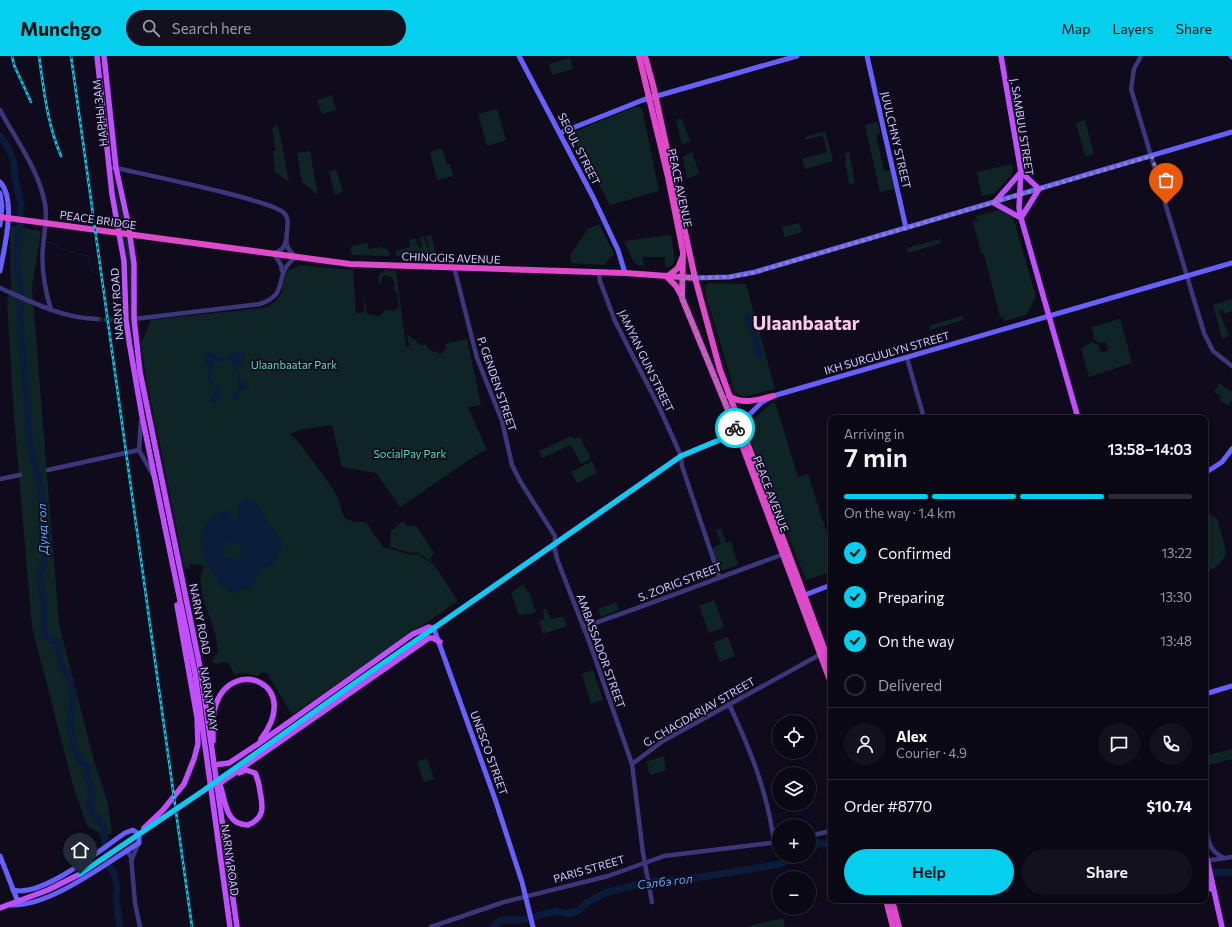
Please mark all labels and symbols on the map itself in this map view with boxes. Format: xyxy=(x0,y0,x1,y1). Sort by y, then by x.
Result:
street label: J. SAMBUU STREET xyxy=(1007,77,1037,177)
street label: НАРНЫ ЗАМ xyxy=(90,79,109,147)
street label: JUULCHNY STREET xyxy=(878,90,914,190)
street label: SEOUL STREET xyxy=(556,111,603,187)
street label: PEACE AVENUE xyxy=(666,147,695,229)
pin xyxy=(1149,163,1183,204)
street label: PEACE BRIDGE xyxy=(59,208,137,231)
street label: CHINGGIS AVENUE xyxy=(402,249,501,266)
street label: NARNY ROAD xyxy=(107,267,126,341)
street label: JAMYAN GUN STREET xyxy=(615,307,677,415)
district label: Ulaanbaatar xyxy=(752,311,860,334)
street label: IKH SURGUULYN STREET xyxy=(823,328,951,377)
street label: P. GENDEN STREET xyxy=(475,335,520,433)
park label: Ulaanbaatar Park xyxy=(251,358,337,371)
courier xyxy=(715,408,755,448)
park label: SocialPay Park xyxy=(373,447,447,460)
street label: PEACE AVENUE xyxy=(751,454,792,534)
water label: Дунд гол xyxy=(34,503,50,556)
street label: S. ZORIG STREET xyxy=(636,560,724,604)
street label: NARNY ROAD xyxy=(187,582,214,656)
street label: AMBASSADOR STREET xyxy=(575,592,628,710)
street label: NARNY WAY xyxy=(198,666,221,732)
street label: G. CHAGDARJAV STREET xyxy=(640,674,758,750)
street label: UNESCO STREET xyxy=(468,709,511,797)
street label: NARNY ROAD xyxy=(219,823,242,897)
pin xyxy=(63,833,97,874)
street label: PARIS STREET xyxy=(552,852,626,885)
water label: Сэлбэ гол xyxy=(636,871,694,891)

